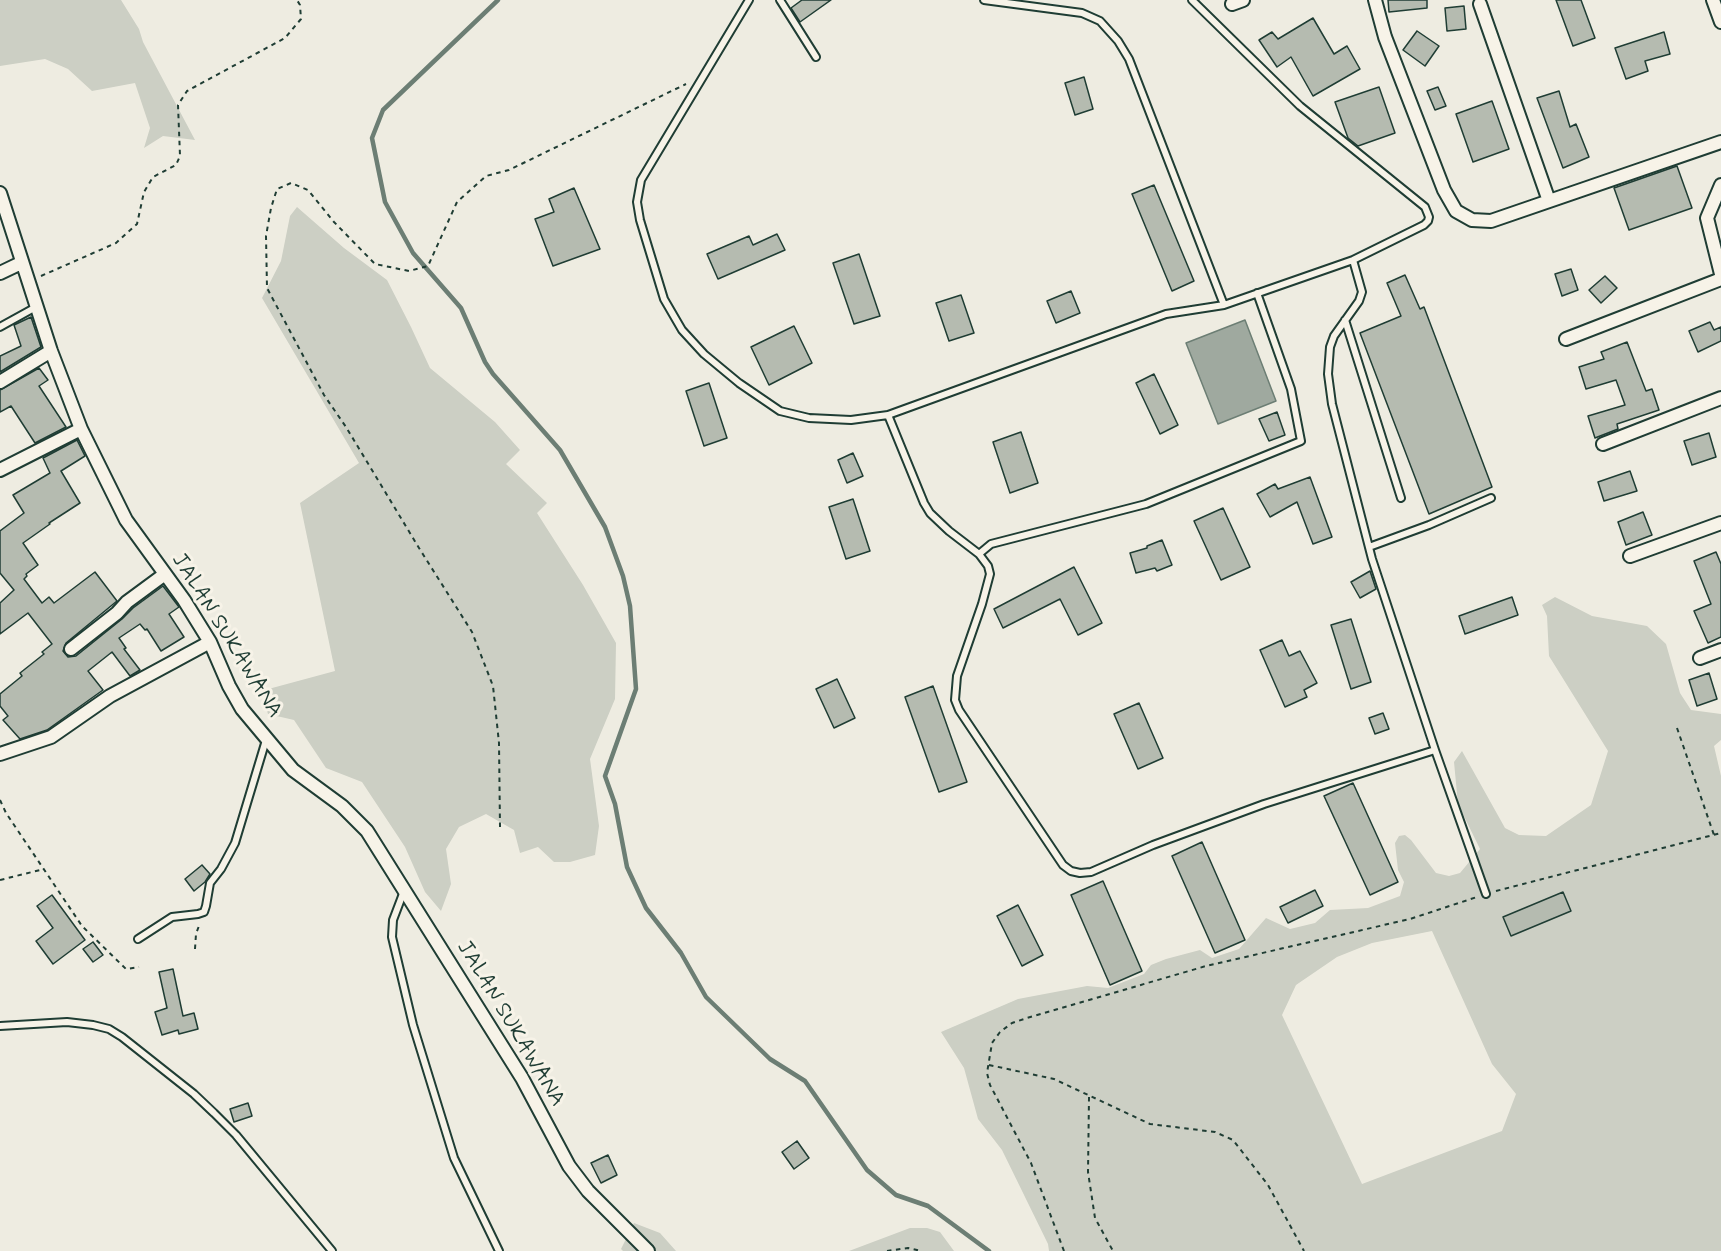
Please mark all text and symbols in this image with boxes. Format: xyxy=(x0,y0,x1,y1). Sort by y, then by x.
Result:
street label: JALAN SUKAWANA xyxy=(165,549,287,723)
street label: JALAN SUKAWANA xyxy=(450,936,570,1112)

